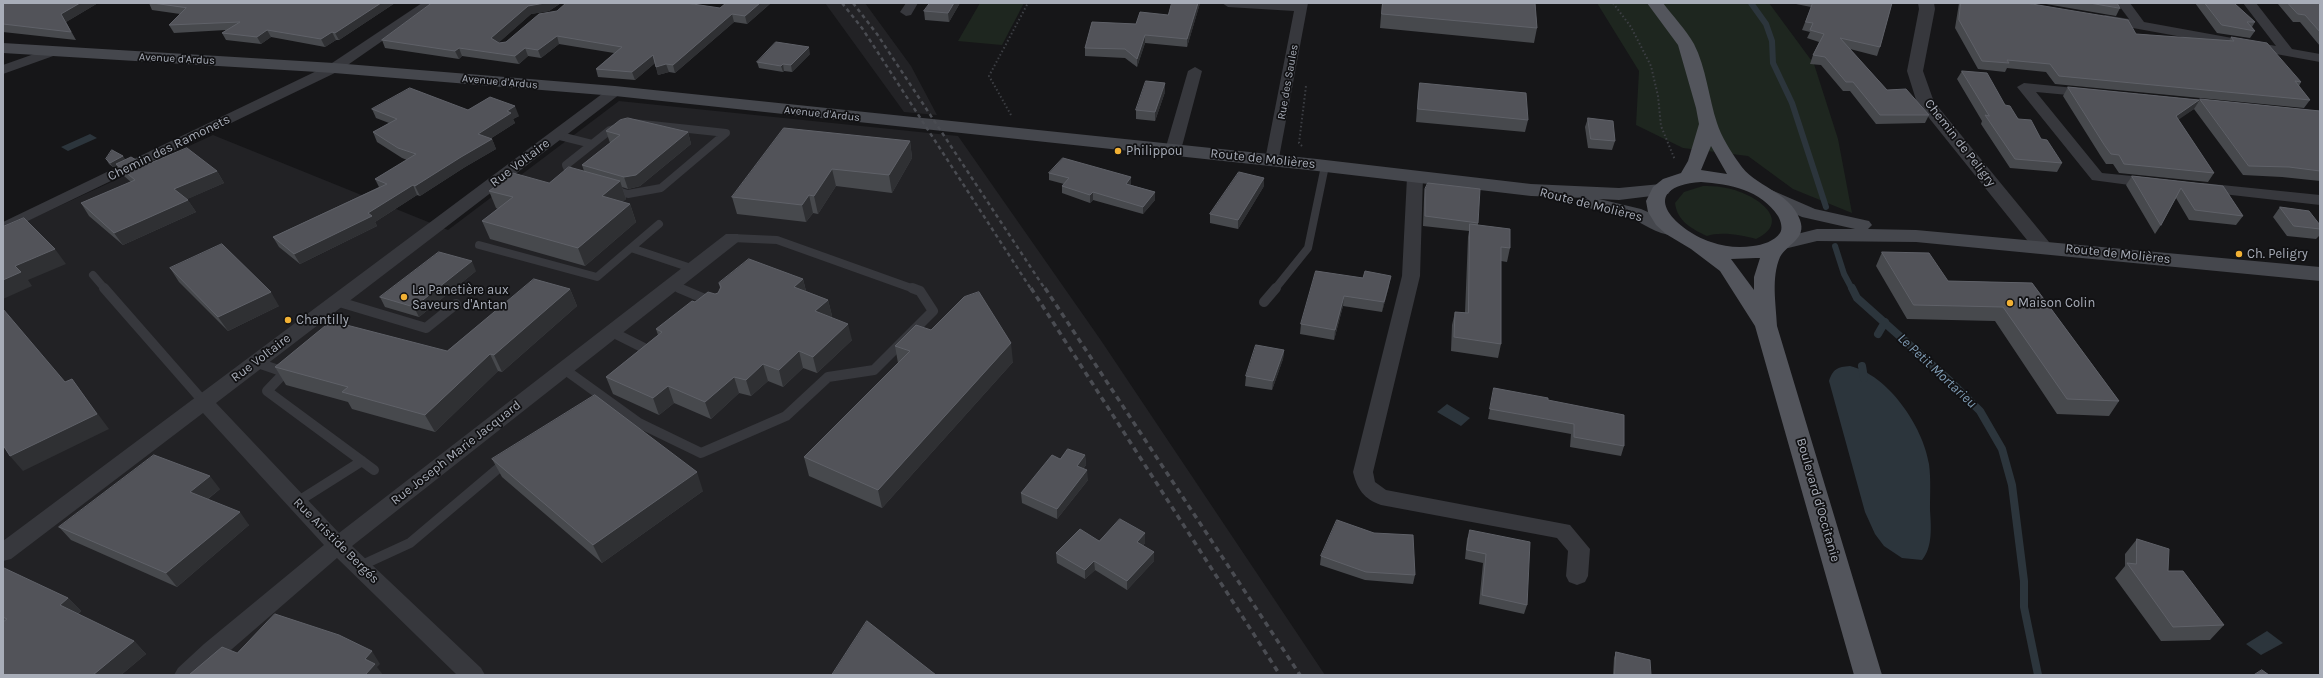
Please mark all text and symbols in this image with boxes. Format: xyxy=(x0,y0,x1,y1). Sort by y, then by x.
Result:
street label: Rue des Saules xyxy=(1275,43,1301,121)
street label: Avenue d'Ardus xyxy=(139,50,215,68)
street label: Avenue d'Ardus xyxy=(462,72,538,92)
street label: Chemin de Peligry xyxy=(1921,96,1999,190)
street label: Avenue d'Ardus xyxy=(783,103,861,125)
street label: Chemin des Ramonets xyxy=(105,112,233,184)
street label: Rue Voltaire xyxy=(487,136,553,190)
place label: Philippou xyxy=(1126,143,1183,159)
marker: Philippou xyxy=(1113,146,1123,156)
street label: Route de Molières xyxy=(1210,146,1316,172)
street label: Route de Molières xyxy=(1538,185,1644,225)
street label: Route de Molières xyxy=(2065,241,2171,267)
place label: Ch. Peligry xyxy=(2247,246,2308,262)
marker: Ch. Peligry xyxy=(2234,249,2244,259)
place label: La Panetière aux Saveurs d'Antan xyxy=(412,282,509,313)
marker: La Panetière aux Saveurs d'Antan xyxy=(399,292,409,302)
place label: Maison Colin xyxy=(2018,295,2095,311)
marker: Maison Colin xyxy=(2005,298,2015,308)
place label: Chantilly xyxy=(296,312,349,328)
marker: Chantilly xyxy=(283,315,293,325)
water label: Le Petit Mortarieu xyxy=(1894,330,1980,412)
street label: Rue Voltaire xyxy=(228,331,294,385)
street label: Rue Joseph Marie Jacquard xyxy=(388,397,524,509)
street label: Boulevard d'Occitanie xyxy=(1793,436,1843,564)
street label: Rue Aristide Bergés xyxy=(290,495,382,587)

